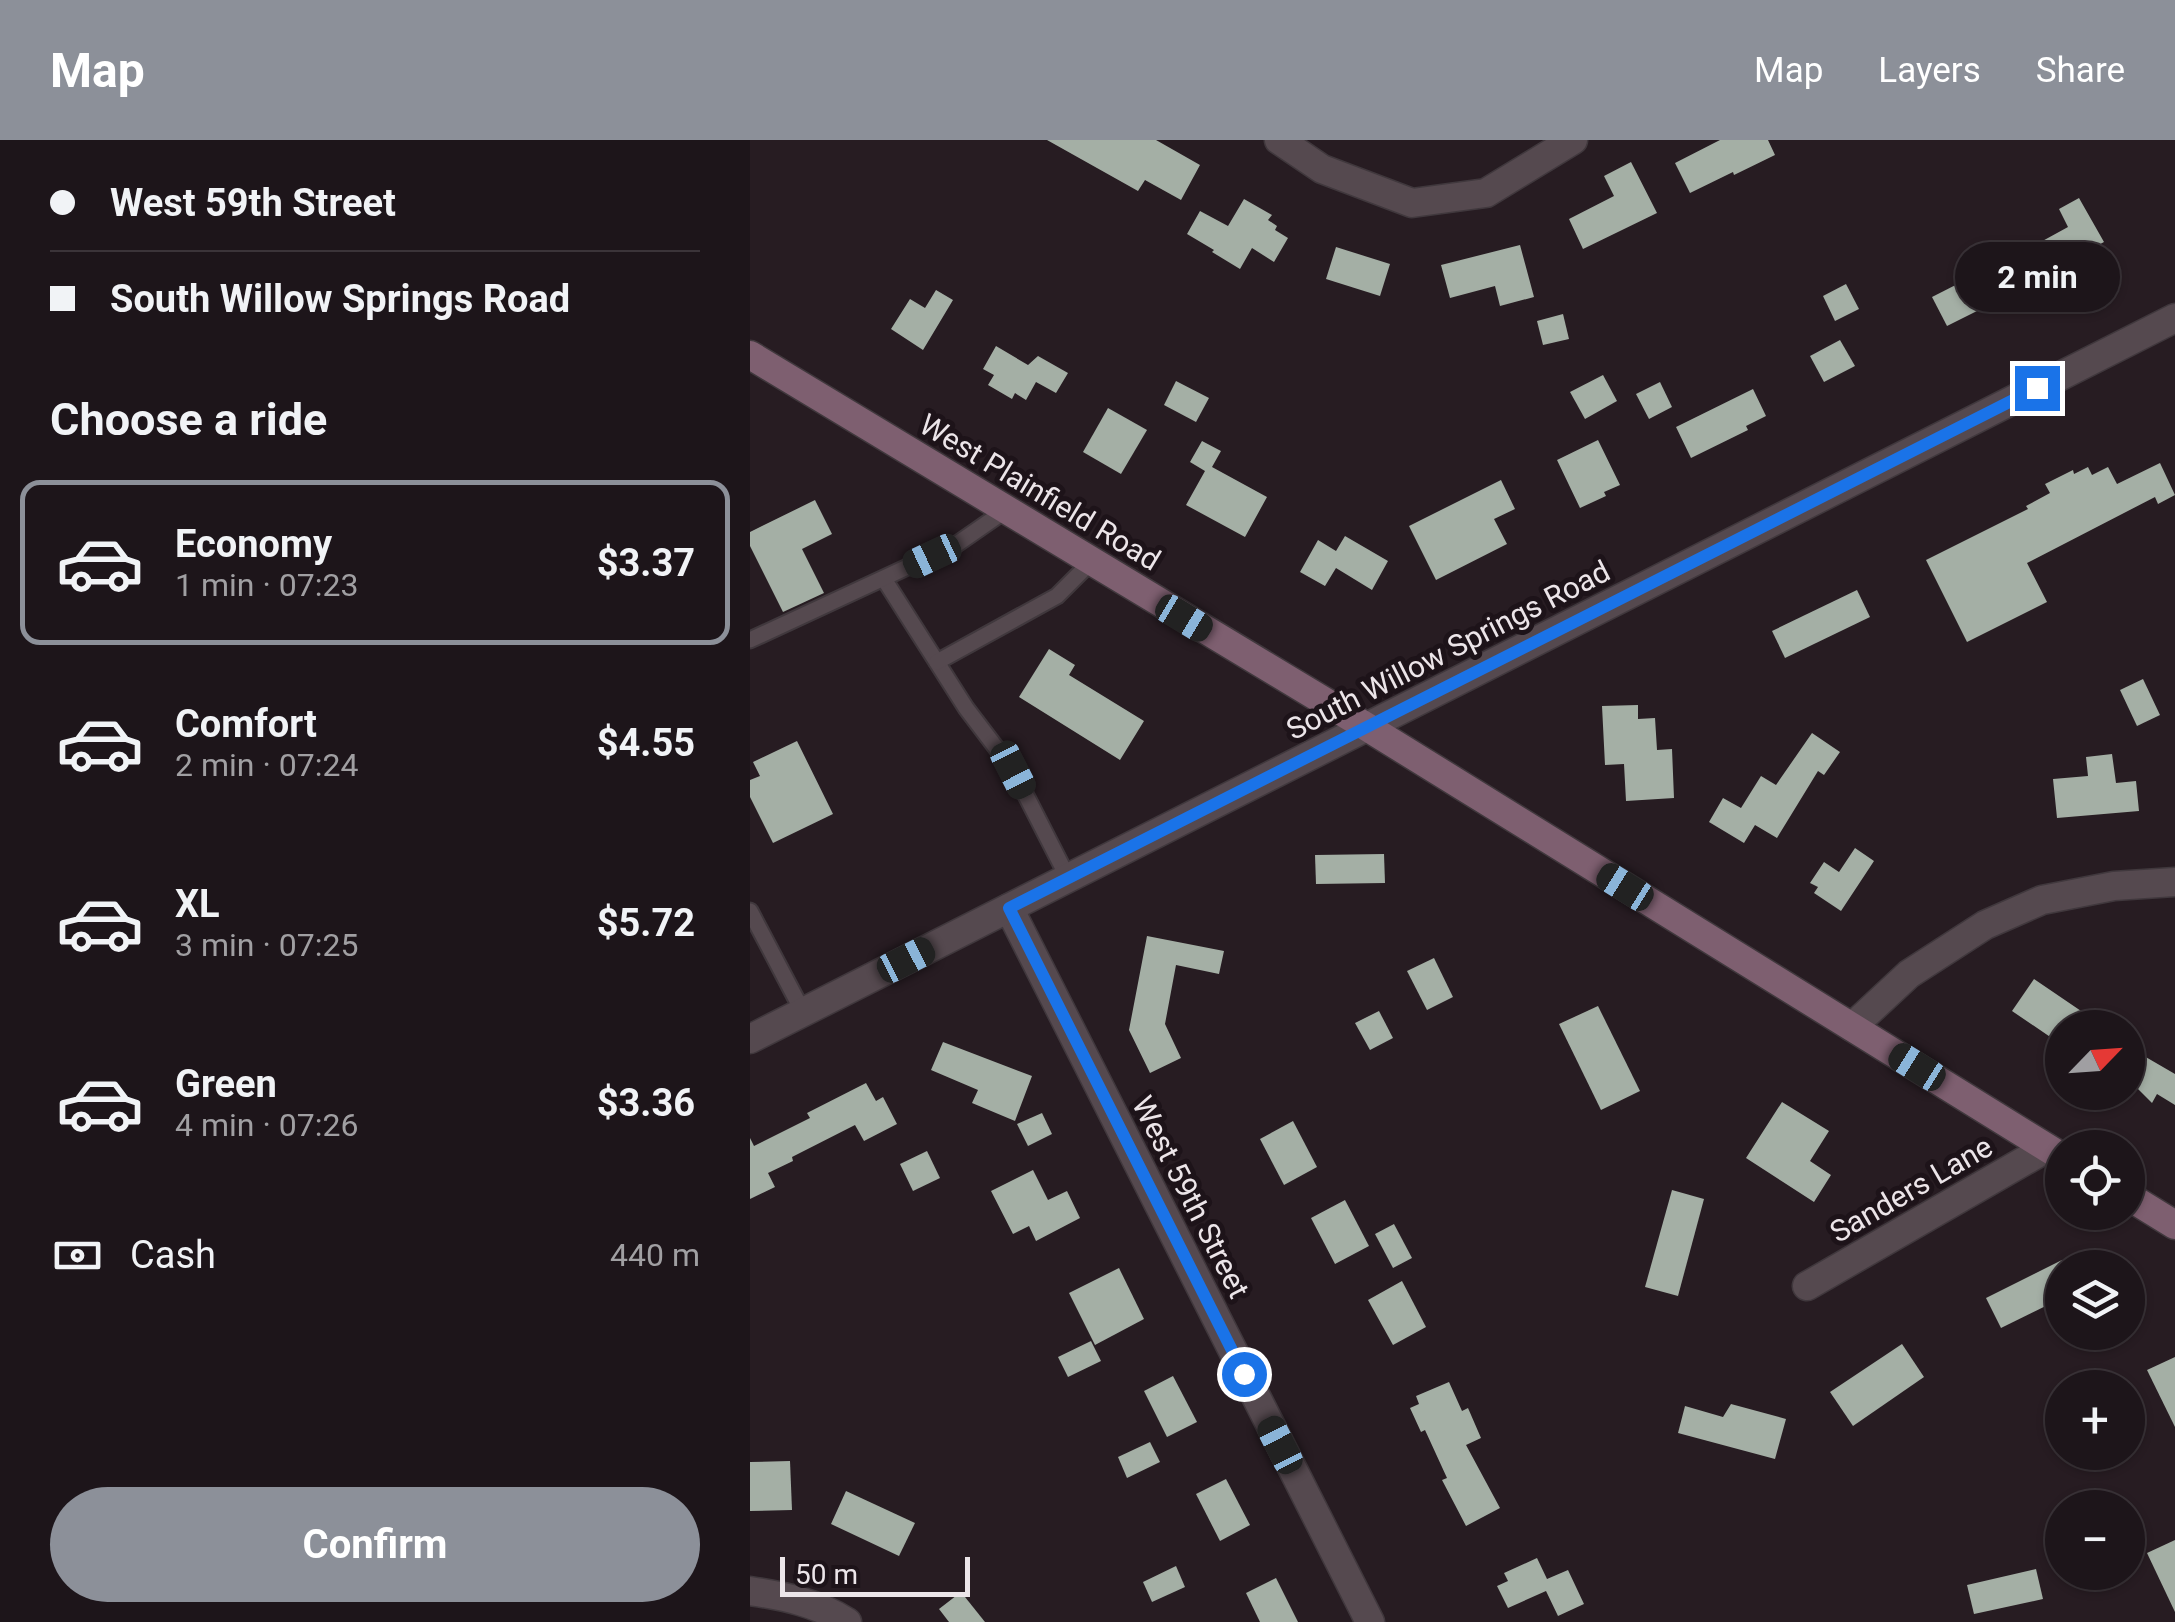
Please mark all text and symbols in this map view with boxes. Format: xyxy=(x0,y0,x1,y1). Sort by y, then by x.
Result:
text: Map xyxy=(50,42,145,99)
text: Map xyxy=(1754,50,1823,91)
text: Layers xyxy=(1878,50,1981,91)
text: Share xyxy=(2036,50,2125,91)
text: West 59th Street xyxy=(110,181,396,225)
callout: 2 min xyxy=(1954,243,2120,313)
text: 2 min xyxy=(1997,258,2078,296)
text: South Willow Springs Road xyxy=(110,277,570,321)
route end xyxy=(2015,366,2060,411)
text: Choose a ride xyxy=(50,393,327,446)
street label: West Plainfield Road xyxy=(913,406,1167,578)
icon: car xyxy=(55,518,145,608)
text: Economy xyxy=(175,522,332,566)
car xyxy=(898,530,966,582)
text: $3.37 xyxy=(597,541,695,585)
street label: South Willow Springs Road xyxy=(1281,553,1615,747)
text: 1 min · 07:23 xyxy=(175,566,358,604)
car xyxy=(1151,590,1217,646)
icon: car xyxy=(55,698,145,788)
text: Comfort xyxy=(175,702,317,746)
text: $4.55 xyxy=(597,721,695,765)
car xyxy=(986,736,1040,804)
text: 2 min · 07:24 xyxy=(175,746,358,784)
car xyxy=(1592,858,1658,916)
icon: car xyxy=(55,878,145,968)
text: XL xyxy=(175,882,220,926)
text: $5.72 xyxy=(597,901,695,945)
text: 3 min · 07:25 xyxy=(175,926,358,964)
car xyxy=(872,933,940,987)
north arrow xyxy=(2045,1010,2145,1110)
map controls xyxy=(2045,1010,2145,1590)
car xyxy=(1884,1038,1950,1096)
icon: car xyxy=(55,1058,145,1148)
text: Green xyxy=(175,1062,277,1106)
text: $3.36 xyxy=(597,1081,695,1125)
street label: West 59th Street xyxy=(1125,1090,1257,1304)
text: 4 min · 07:26 xyxy=(175,1106,358,1144)
street label: Sanders Lane xyxy=(1824,1128,1998,1250)
button: locate xyxy=(2045,1130,2145,1230)
icon: cash xyxy=(50,1228,105,1283)
text: Cash xyxy=(130,1233,216,1277)
text: 440 m xyxy=(610,1236,700,1274)
button: layers xyxy=(2045,1250,2145,1350)
route start xyxy=(1222,1352,1267,1397)
button: + xyxy=(2045,1370,2145,1470)
car xyxy=(1253,1411,1307,1479)
button: Confirm xyxy=(50,1487,700,1602)
button: − xyxy=(2045,1490,2145,1590)
scale bar xyxy=(780,1552,970,1596)
text: 50 m xyxy=(795,1558,858,1591)

